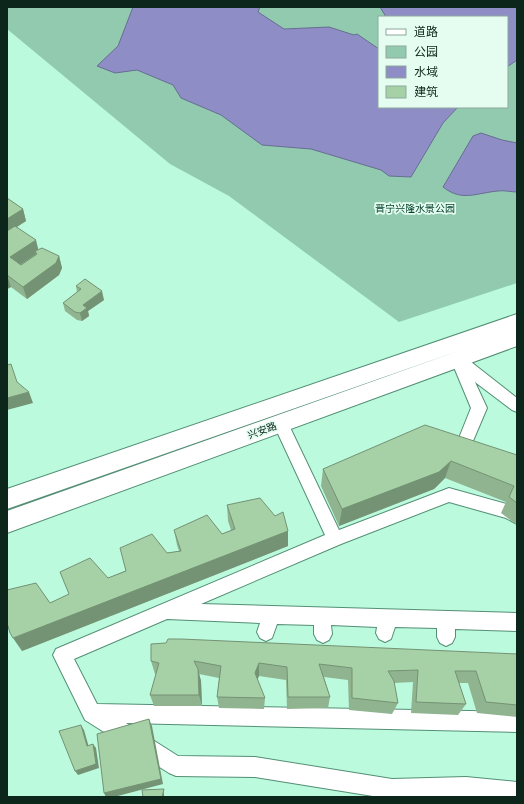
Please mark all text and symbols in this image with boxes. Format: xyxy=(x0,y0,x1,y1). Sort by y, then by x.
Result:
legend xyxy=(378,16,508,108)
text: 道路 xyxy=(414,23,438,40)
text: 公园 xyxy=(414,43,438,60)
text: 水域 xyxy=(414,63,438,80)
text: 建筑 xyxy=(414,83,438,100)
park label: 晋宁兴隆水景公园 xyxy=(375,201,455,215)
street label: 兴安路 xyxy=(246,418,278,442)

